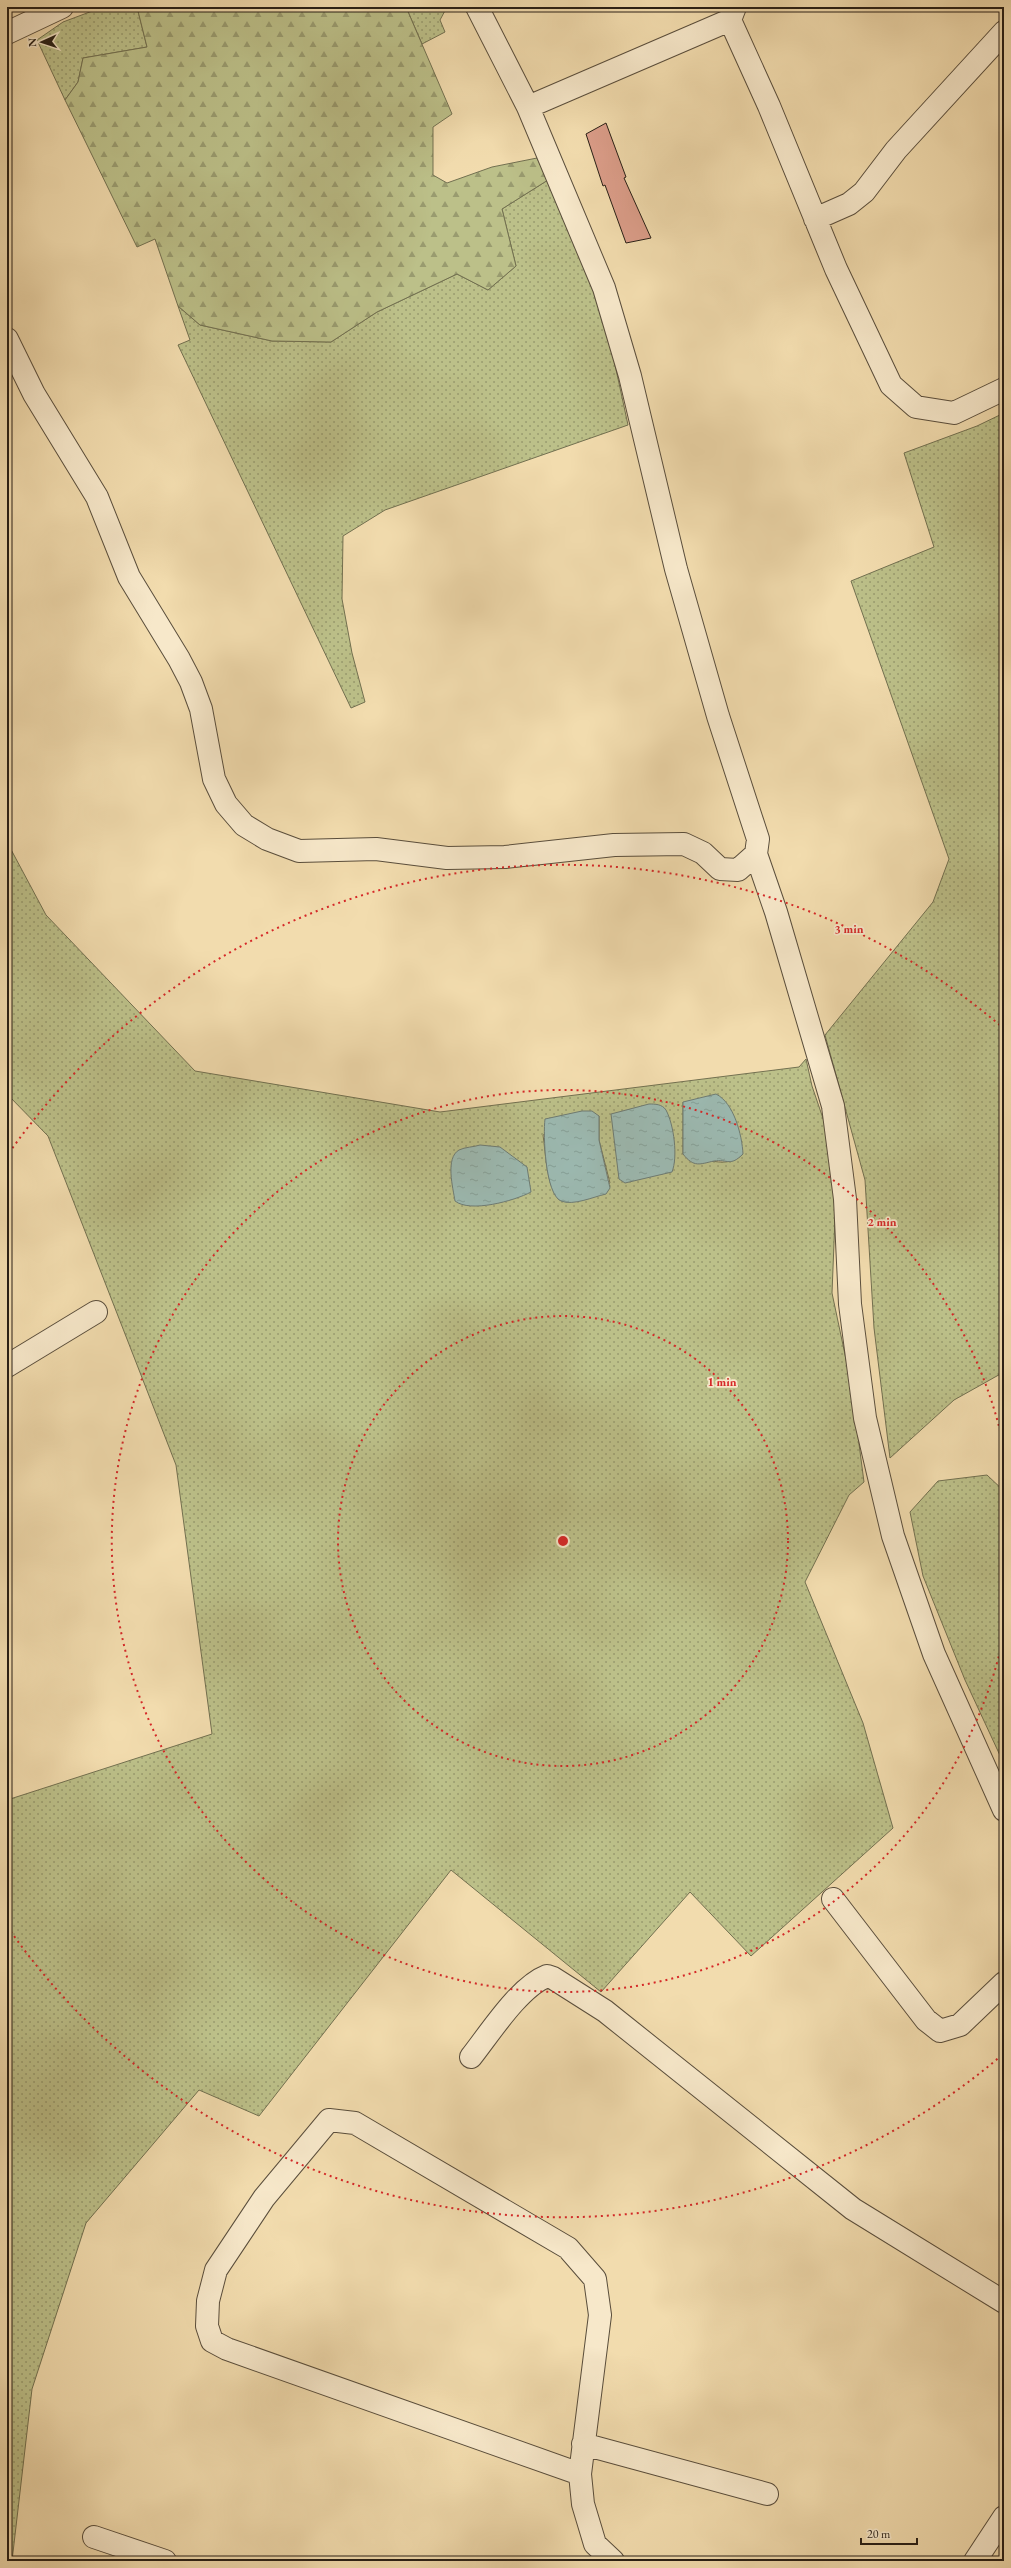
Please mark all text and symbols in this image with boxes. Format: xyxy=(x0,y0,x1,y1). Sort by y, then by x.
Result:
north arrow xyxy=(22,22,62,62)
text: N xyxy=(25,38,39,47)
text: 3 min xyxy=(834,921,864,937)
text: 2 min xyxy=(867,1214,897,1230)
text: 1 min xyxy=(707,1374,737,1390)
centre of rings xyxy=(556,1534,570,1548)
scale bar xyxy=(861,2520,917,2546)
text: 20 m xyxy=(867,2526,891,2542)

